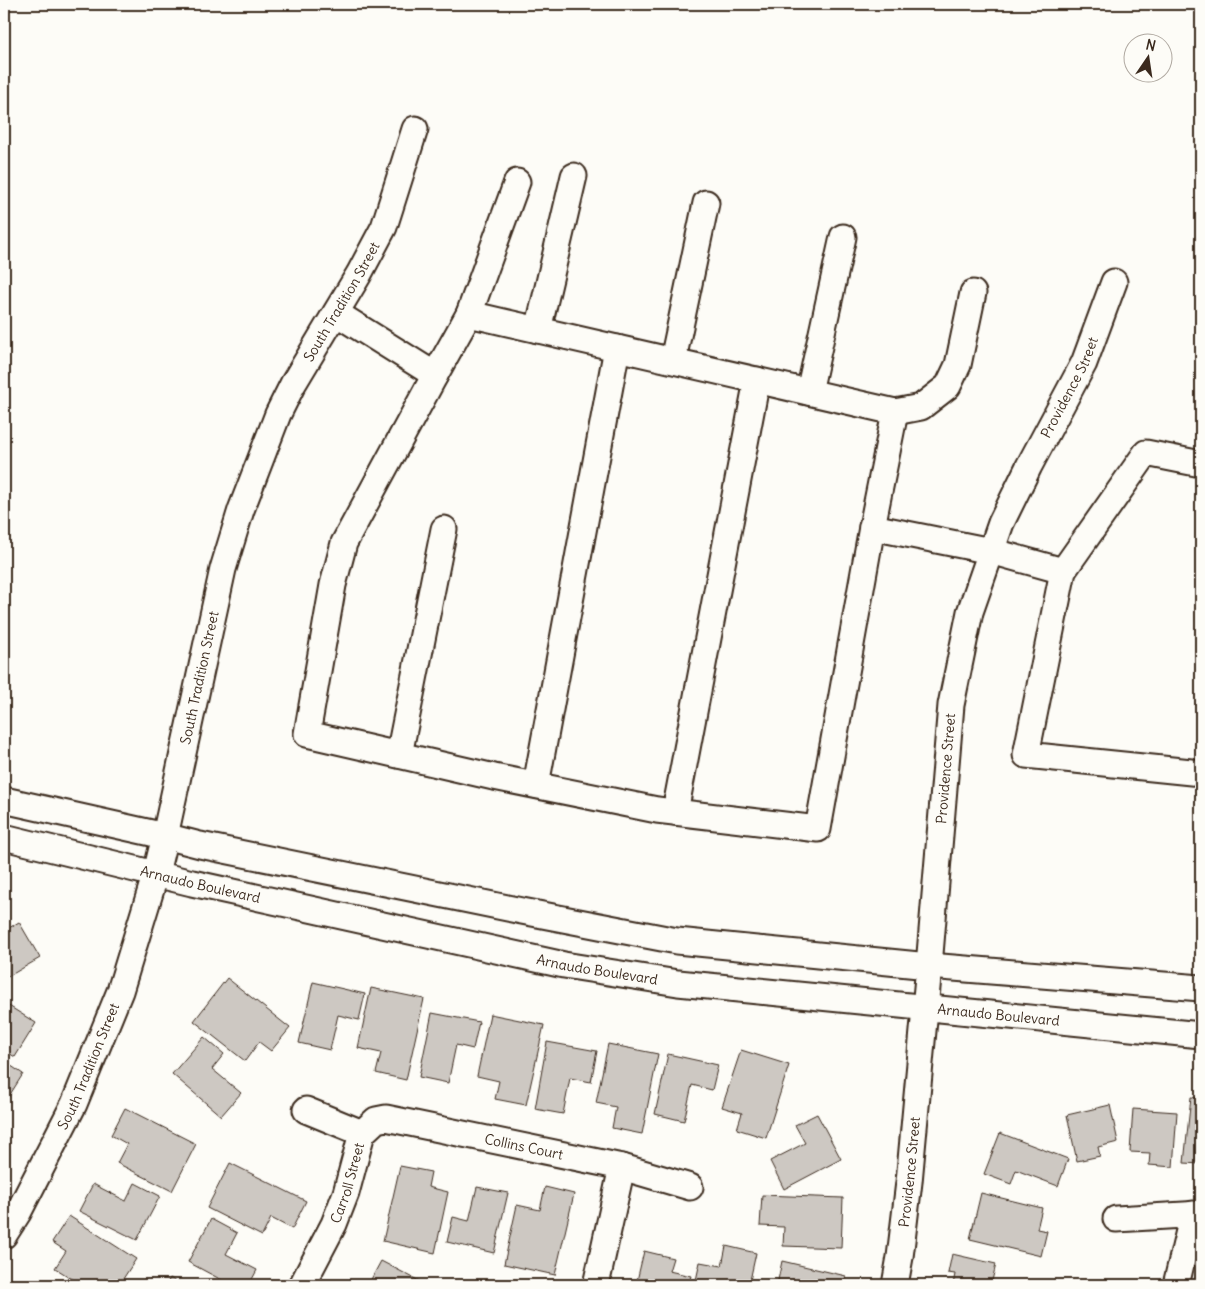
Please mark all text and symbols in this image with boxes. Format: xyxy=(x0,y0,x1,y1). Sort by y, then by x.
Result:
north arrow xyxy=(1122,32,1172,82)
text: N xyxy=(1144,35,1158,55)
street label: South Tradition Street xyxy=(300,238,384,365)
street label: Providence Street xyxy=(1037,334,1102,441)
street label: South Tradition Street xyxy=(176,609,223,746)
street label: Providence Street xyxy=(932,712,959,825)
street label: Arnaudo Boulevard xyxy=(138,862,262,907)
street label: Arnaudo Boulevard xyxy=(535,950,659,989)
street label: South Tradition Street xyxy=(53,1000,123,1133)
street label: Arnaudo Boulevard xyxy=(937,1000,1061,1030)
street label: Providence Street xyxy=(895,1116,924,1228)
street label: Collins Court xyxy=(483,1130,565,1164)
street label: Carroll Street xyxy=(326,1141,368,1226)

